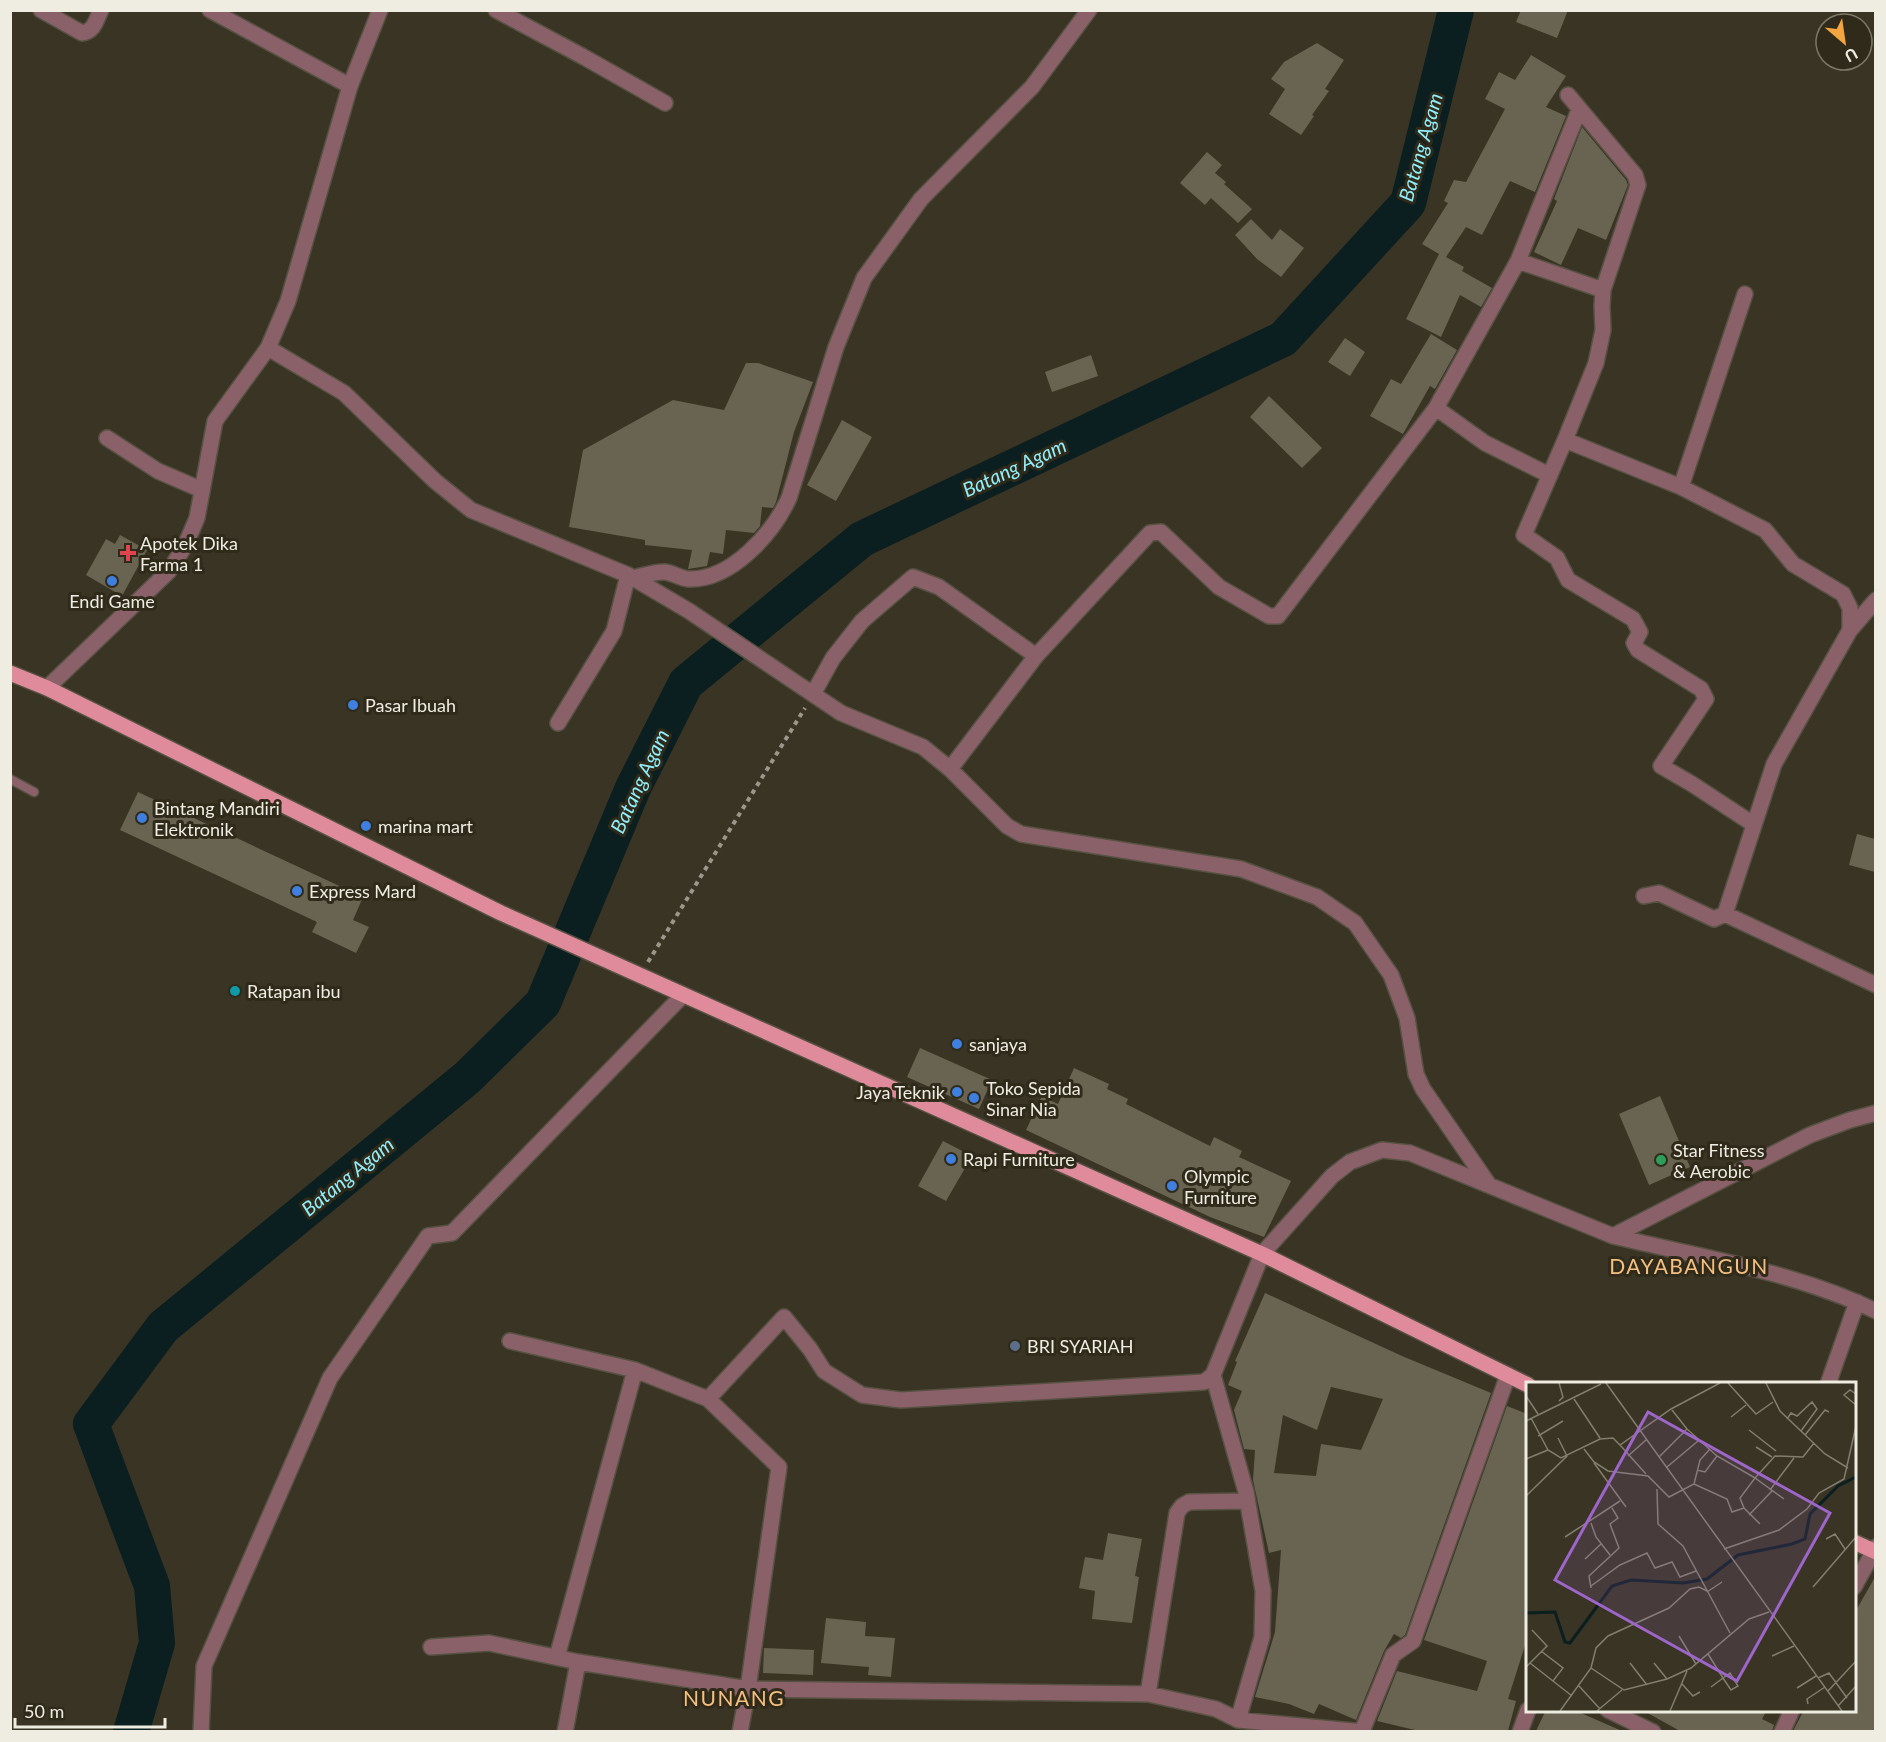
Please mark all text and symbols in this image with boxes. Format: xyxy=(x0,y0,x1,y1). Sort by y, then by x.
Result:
north arrow xyxy=(1814,12,1874,72)
text: U xyxy=(1842,44,1861,67)
water label: Batang Agam xyxy=(1393,90,1447,204)
water label: Batang Agam xyxy=(958,433,1070,501)
place label: Apotek Dika Farma 1 xyxy=(140,532,238,575)
marker: Apotek Dika Farma 1 xyxy=(121,546,135,560)
marker: Endi Game xyxy=(105,574,119,588)
place label: Endi Game xyxy=(69,590,155,612)
place label: Pasar Ibuah xyxy=(365,694,456,716)
marker: Pasar Ibuah xyxy=(346,698,360,712)
water label: Batang Agam xyxy=(605,725,673,837)
place label: Bintang Mandiri Elektronik xyxy=(154,797,280,840)
marker: Bintang Mandiri Elektronik xyxy=(135,811,149,825)
place label: marina mart xyxy=(378,815,474,837)
marker: marina mart xyxy=(359,819,373,833)
place label: Express Mard xyxy=(309,880,416,902)
marker: Express Mard xyxy=(290,884,304,898)
place label: Ratapan ibu xyxy=(247,980,341,1002)
marker: Ratapan ibu xyxy=(228,984,242,998)
place label: sanjaya xyxy=(969,1033,1027,1055)
marker: sanjaya xyxy=(950,1037,964,1051)
place label: Toko Sepida Sinar Nia xyxy=(986,1077,1081,1120)
place label: Jaya Teknik xyxy=(856,1081,946,1103)
marker: Jaya Teknik xyxy=(950,1085,964,1099)
marker: Toko Sepida Sinar Nia xyxy=(967,1091,981,1105)
water label: Batang Agam xyxy=(296,1132,398,1220)
place label: Star Fitness & Aerobic xyxy=(1673,1139,1765,1182)
place label: Rapi Furniture xyxy=(963,1148,1075,1170)
marker: Rapi Furniture xyxy=(944,1152,958,1166)
marker: Star Fitness & Aerobic xyxy=(1654,1153,1668,1167)
place label: Olympic Furniture xyxy=(1184,1165,1257,1208)
marker: Olympic Furniture xyxy=(1165,1179,1179,1193)
district label: DAYABANGUN xyxy=(1609,1253,1769,1278)
place label: BRI SYARIAH xyxy=(1027,1335,1133,1357)
marker: BRI SYARIAH xyxy=(1008,1339,1022,1353)
inset map xyxy=(1526,1382,1856,1712)
district label: NUNANG xyxy=(683,1685,785,1710)
scale bar xyxy=(15,1691,165,1729)
text: 50 m xyxy=(24,1700,64,1722)

